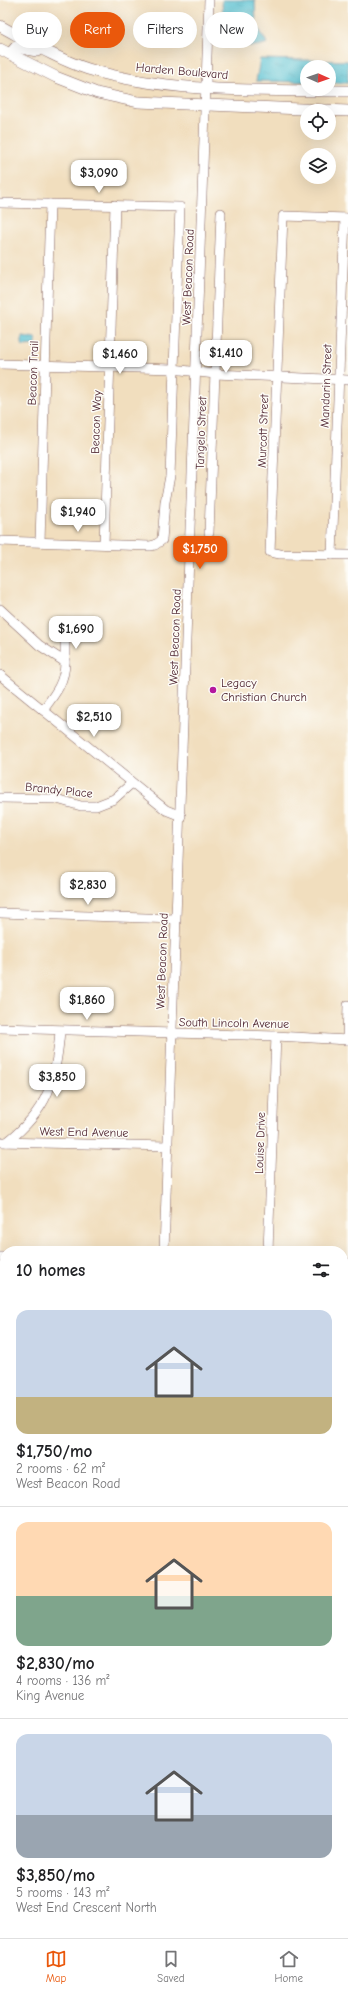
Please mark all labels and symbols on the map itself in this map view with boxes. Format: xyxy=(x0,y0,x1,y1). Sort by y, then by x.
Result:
street label: Harden Boulevard xyxy=(135,60,229,82)
north arrow xyxy=(300,60,336,96)
pin: $3,090 xyxy=(66,160,132,194)
street label: West Beacon Road xyxy=(179,229,197,325)
street label: Beacon Trail xyxy=(25,340,41,406)
pin: $1,410 xyxy=(193,340,259,374)
pin: $1,460 xyxy=(87,341,153,375)
street label: Mandarin Street xyxy=(318,343,334,428)
street label: Beacon Way xyxy=(88,389,104,454)
street label: Murcott Street xyxy=(255,393,271,468)
street label: Tangelo Street xyxy=(193,396,209,470)
pin: $1,940 xyxy=(45,499,111,533)
pin: $1,750 xyxy=(167,536,233,570)
street label: West Beacon Road xyxy=(166,589,184,685)
pin: $1,690 xyxy=(43,616,109,650)
place label: Legacy Christian Church xyxy=(221,676,307,704)
marker: Legacy Christian Church xyxy=(208,685,218,695)
pin: $2,510 xyxy=(61,704,127,738)
street label: Brandy Place xyxy=(25,779,93,801)
pin: $2,830 xyxy=(55,872,121,906)
street label: West Beacon Road xyxy=(153,913,171,1009)
pin: $1,860 xyxy=(54,987,120,1021)
street label: South Lincoln Avenue xyxy=(179,1015,289,1031)
pin: $3,850 xyxy=(24,1064,90,1098)
street label: Louise Drive xyxy=(252,1112,268,1174)
street label: West End Avenue xyxy=(39,1124,129,1140)

